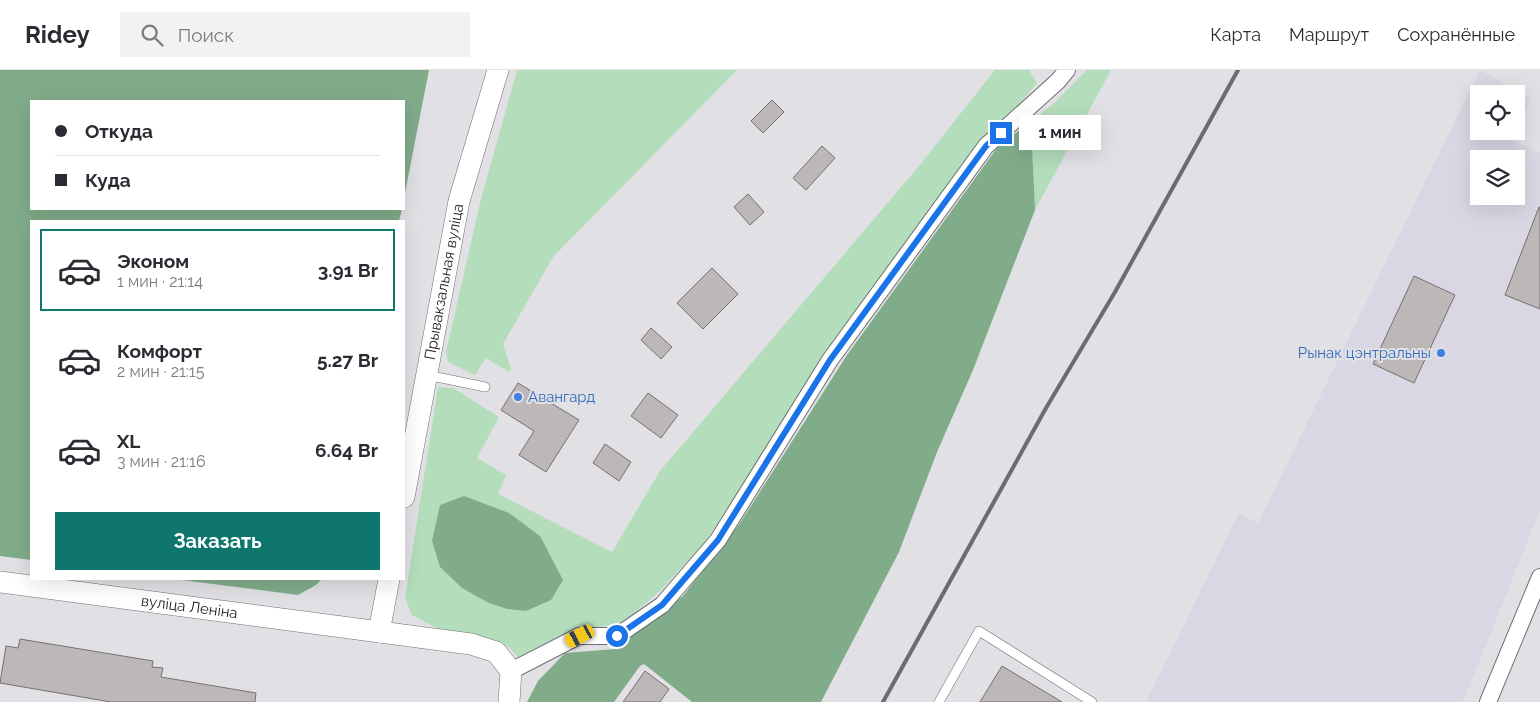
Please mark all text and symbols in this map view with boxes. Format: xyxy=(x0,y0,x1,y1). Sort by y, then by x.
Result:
search box xyxy=(120,12,470,57)
text: Ridey xyxy=(25,20,90,49)
icon: search xyxy=(138,21,166,49)
text: Поиск xyxy=(178,24,234,46)
text: Карта xyxy=(1210,24,1261,45)
text: Маршрут xyxy=(1289,24,1369,45)
text: Сохранённые xyxy=(1397,24,1515,45)
map controls xyxy=(1470,85,1525,205)
button: locate xyxy=(1470,85,1525,140)
callout: 1 мин xyxy=(1018,116,1101,150)
text: Откуда xyxy=(85,120,153,142)
route end xyxy=(990,122,1012,144)
text: 1 мин xyxy=(1039,123,1081,142)
button: layers xyxy=(1470,150,1525,205)
text: Куда xyxy=(85,169,131,191)
street label: Прывакзальная вуліца xyxy=(421,202,467,361)
icon: car xyxy=(57,248,102,293)
text: Эконом xyxy=(117,250,189,272)
text: 3.91 Br xyxy=(318,259,378,281)
text: 1 мин · 21:14 xyxy=(117,272,203,291)
icon: car xyxy=(57,338,102,383)
text: Комфорт xyxy=(117,340,202,362)
place label: Рынак цэнтральны xyxy=(1298,344,1431,362)
marker: Рынак цэнтральны xyxy=(1435,347,1447,359)
text: 5.27 Br xyxy=(317,349,378,371)
text: 2 мин · 21:15 xyxy=(117,362,204,381)
place label: Авангард xyxy=(528,388,596,406)
marker: Авангард xyxy=(512,391,524,403)
icon: car xyxy=(57,428,102,473)
text: XL xyxy=(117,430,140,452)
text: 6.64 Br xyxy=(315,439,378,461)
text: 3 мин · 21:16 xyxy=(117,452,206,471)
button: Заказать xyxy=(55,512,380,570)
street label: вуліца Леніна xyxy=(140,592,239,622)
car xyxy=(563,623,596,649)
route start xyxy=(606,625,628,647)

